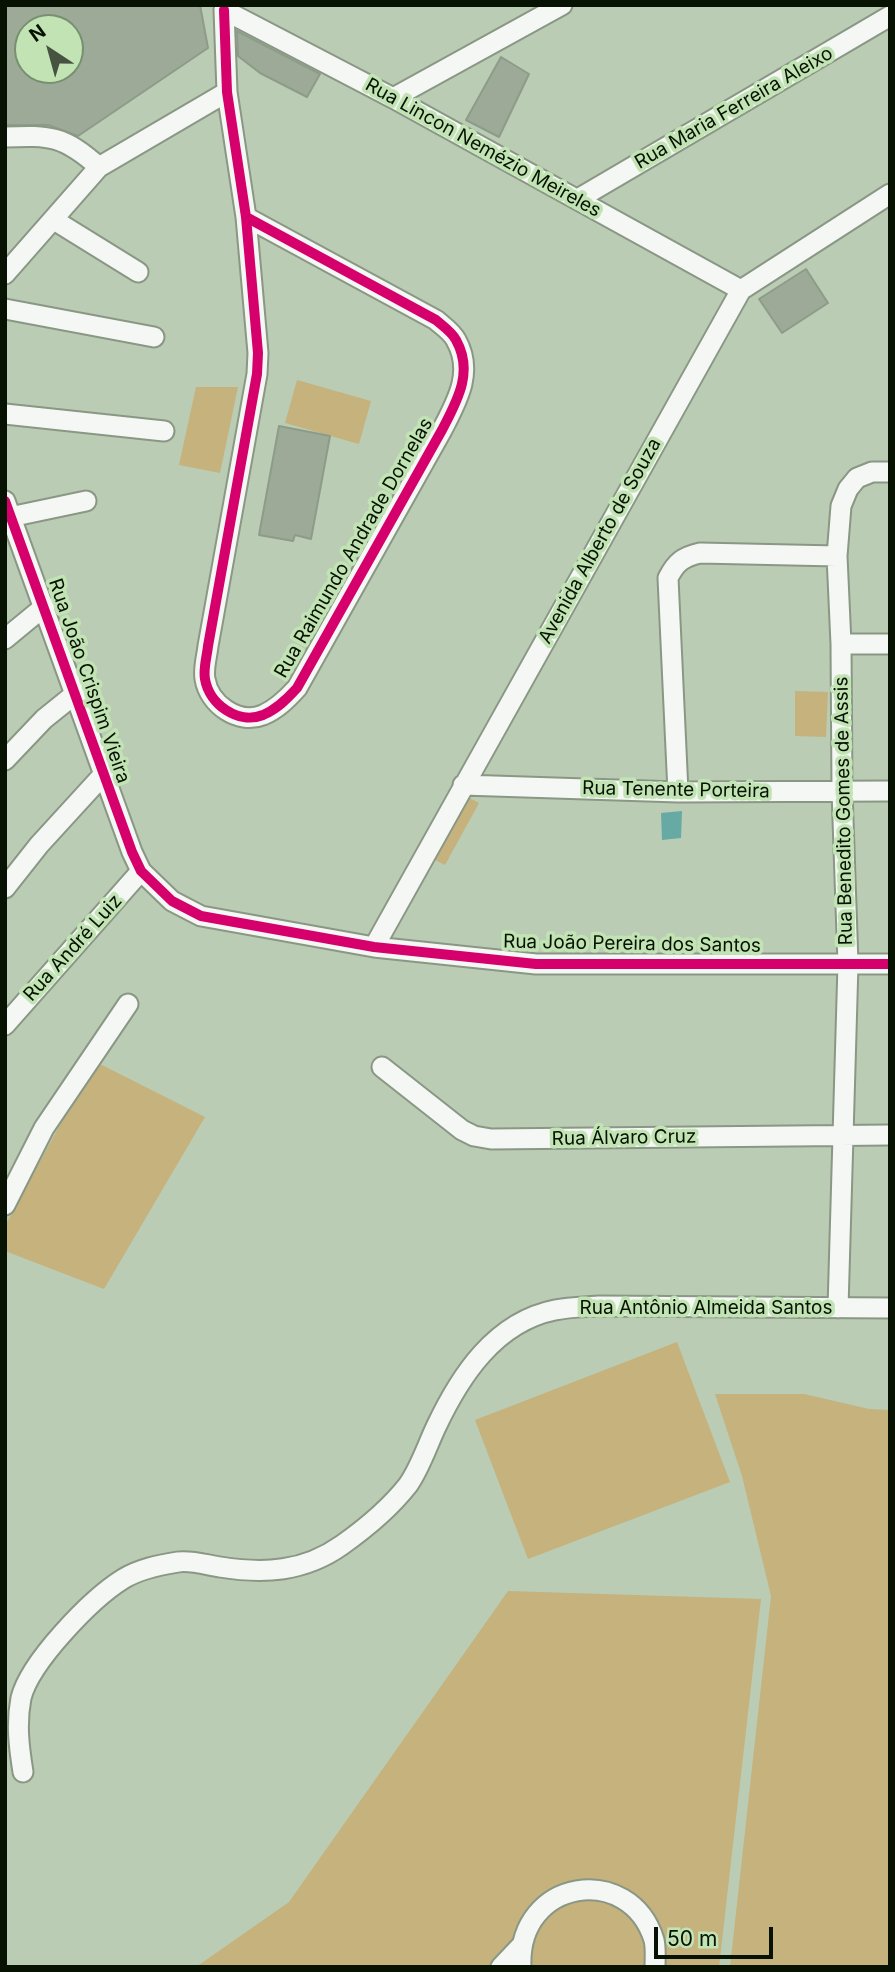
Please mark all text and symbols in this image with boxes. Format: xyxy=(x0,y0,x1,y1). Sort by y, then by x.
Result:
north arrow xyxy=(14,14,84,84)
text: N xyxy=(25,20,50,47)
street label: Rua Maria Ferreira Aleixo xyxy=(631,42,837,174)
street label: Rua Lincon Nemézio Meireles xyxy=(361,74,605,222)
street label: Rua Raimundo Andrade Dornelas xyxy=(270,414,438,682)
street label: Avenida Alberto de Souza xyxy=(534,434,666,648)
street label: Rua João Crispim Vieira xyxy=(43,576,135,786)
street label: Rua Benedito Gomes de Assis xyxy=(830,676,858,946)
street label: Rua Tenente Porteira xyxy=(582,777,770,803)
street label: Rua André Luiz xyxy=(19,890,127,1006)
street label: Rua João Pereira dos Santos xyxy=(503,930,761,958)
street label: Rua Álvaro Cruz xyxy=(551,1125,697,1151)
street label: Rua Antônio Almeida Santos xyxy=(579,1297,833,1319)
scale bar xyxy=(657,1912,776,1956)
text: 50 m xyxy=(667,1926,717,1951)

